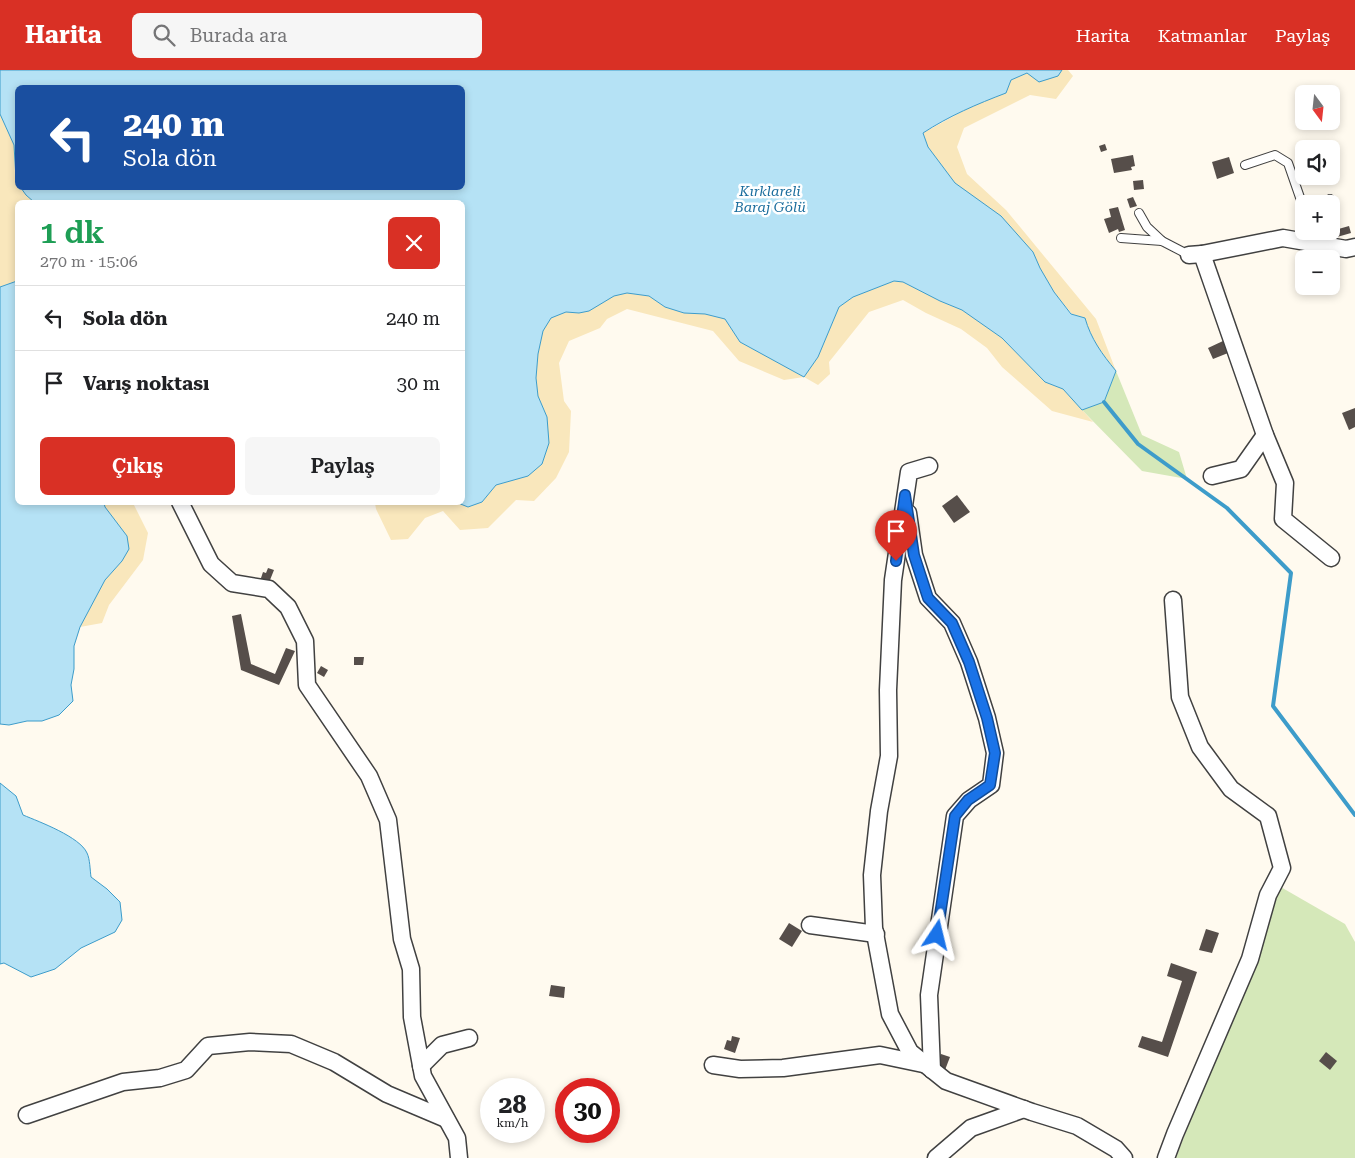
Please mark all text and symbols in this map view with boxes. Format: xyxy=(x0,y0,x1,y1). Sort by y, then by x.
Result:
search box xyxy=(132,13,482,58)
text: Harita xyxy=(25,21,102,49)
icon: search xyxy=(150,21,178,49)
text: Burada ara xyxy=(190,24,287,47)
text: Harita xyxy=(1076,25,1130,46)
text: Katmanlar xyxy=(1158,25,1247,46)
text: Paylaş xyxy=(1275,25,1330,46)
north arrow xyxy=(1295,85,1340,130)
map controls xyxy=(1295,85,1340,295)
text: 240 m xyxy=(123,104,224,145)
icon: left xyxy=(40,105,105,170)
button: sound xyxy=(1295,140,1340,185)
text: Sola dön xyxy=(123,146,217,171)
water label: Kırklareli Baraj Gölü xyxy=(733,183,806,215)
button: + xyxy=(1295,195,1340,240)
text: 1 dk xyxy=(40,215,104,250)
button: close xyxy=(388,217,440,269)
button: − xyxy=(1295,250,1340,295)
text: 270 m · 15:06 xyxy=(40,252,138,271)
icon: left xyxy=(40,304,68,332)
text: Sola dön xyxy=(83,307,168,330)
text: 240 m xyxy=(386,307,440,330)
icon: arrive xyxy=(40,369,68,397)
text: Varış noktası xyxy=(83,372,209,395)
text: 30 m xyxy=(397,372,440,395)
button: Çıkış xyxy=(40,437,235,495)
button: Paylaş xyxy=(245,437,440,495)
pin xyxy=(875,510,917,561)
icon: arrive xyxy=(882,517,910,545)
position arrow xyxy=(910,908,962,960)
speed limit sign: 30 xyxy=(555,1078,620,1143)
text: 28 xyxy=(498,1090,527,1119)
text: km/h xyxy=(496,1116,529,1130)

